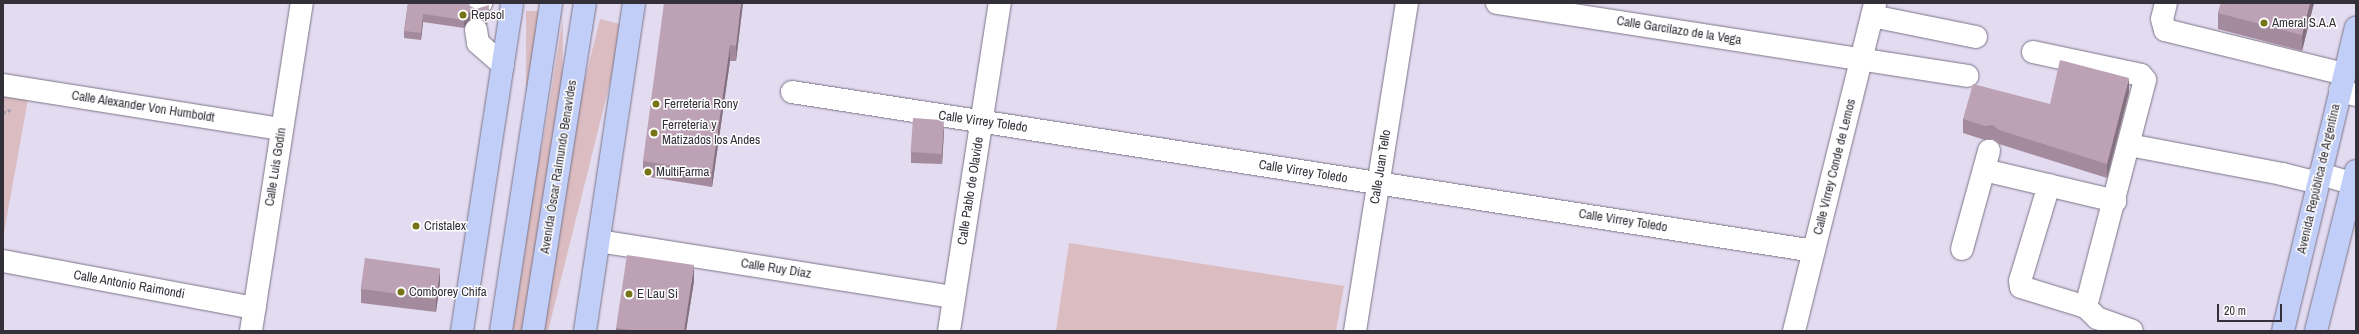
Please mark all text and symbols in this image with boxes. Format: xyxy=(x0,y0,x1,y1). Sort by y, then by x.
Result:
place label: Repsol xyxy=(471,7,504,23)
marker: Repsol xyxy=(458,10,468,20)
street label: Calle Garcilazo de la Vega xyxy=(1615,13,1743,49)
place label: Ameral S.A.A xyxy=(2272,15,2336,31)
marker: Ameral S.A.A xyxy=(2259,18,2269,28)
street label: Avenida Óscar Raimundo Benavides xyxy=(538,79,580,255)
street label: Calle Alexander Von Humboldt xyxy=(70,88,216,126)
place label: Ferretería Rony xyxy=(664,96,738,112)
street label: Calle Virrey Conde de Lemos xyxy=(1811,97,1859,237)
marker: Ferretería Rony xyxy=(651,99,661,109)
street label: Avenida República de Argentina xyxy=(2294,102,2344,256)
street label: Calle Virrey Toledo xyxy=(937,108,1029,136)
place label: Ferretería y Matizados los Andes xyxy=(662,118,761,149)
street label: Calle Luis Godín xyxy=(262,127,290,207)
marker: Ferretería y Matizados los Andes xyxy=(649,128,659,138)
street label: Calle Juan Tello xyxy=(1367,129,1395,205)
street label: Calle Pablo de Olavide xyxy=(955,136,987,246)
street label: Calle Virrey Toledo xyxy=(1257,157,1349,187)
place label: MultiFarma xyxy=(656,164,709,180)
marker: MultiFarma xyxy=(643,167,653,177)
street label: Calle Virrey Toledo xyxy=(1577,206,1669,236)
place label: Cristalex xyxy=(424,218,466,234)
marker: Cristalex xyxy=(411,221,421,231)
street label: Calle Ruy Díaz xyxy=(740,256,812,282)
street label: Calle Antonio Raimondi xyxy=(72,267,186,303)
place label: Comborey Chifa xyxy=(409,284,487,300)
place label: E Lau Si xyxy=(637,286,678,302)
marker: Comborey Chifa xyxy=(396,287,406,297)
marker: E Lau Si xyxy=(624,289,634,299)
scale bar xyxy=(2219,296,2284,322)
text: 20 m xyxy=(2224,303,2246,319)

